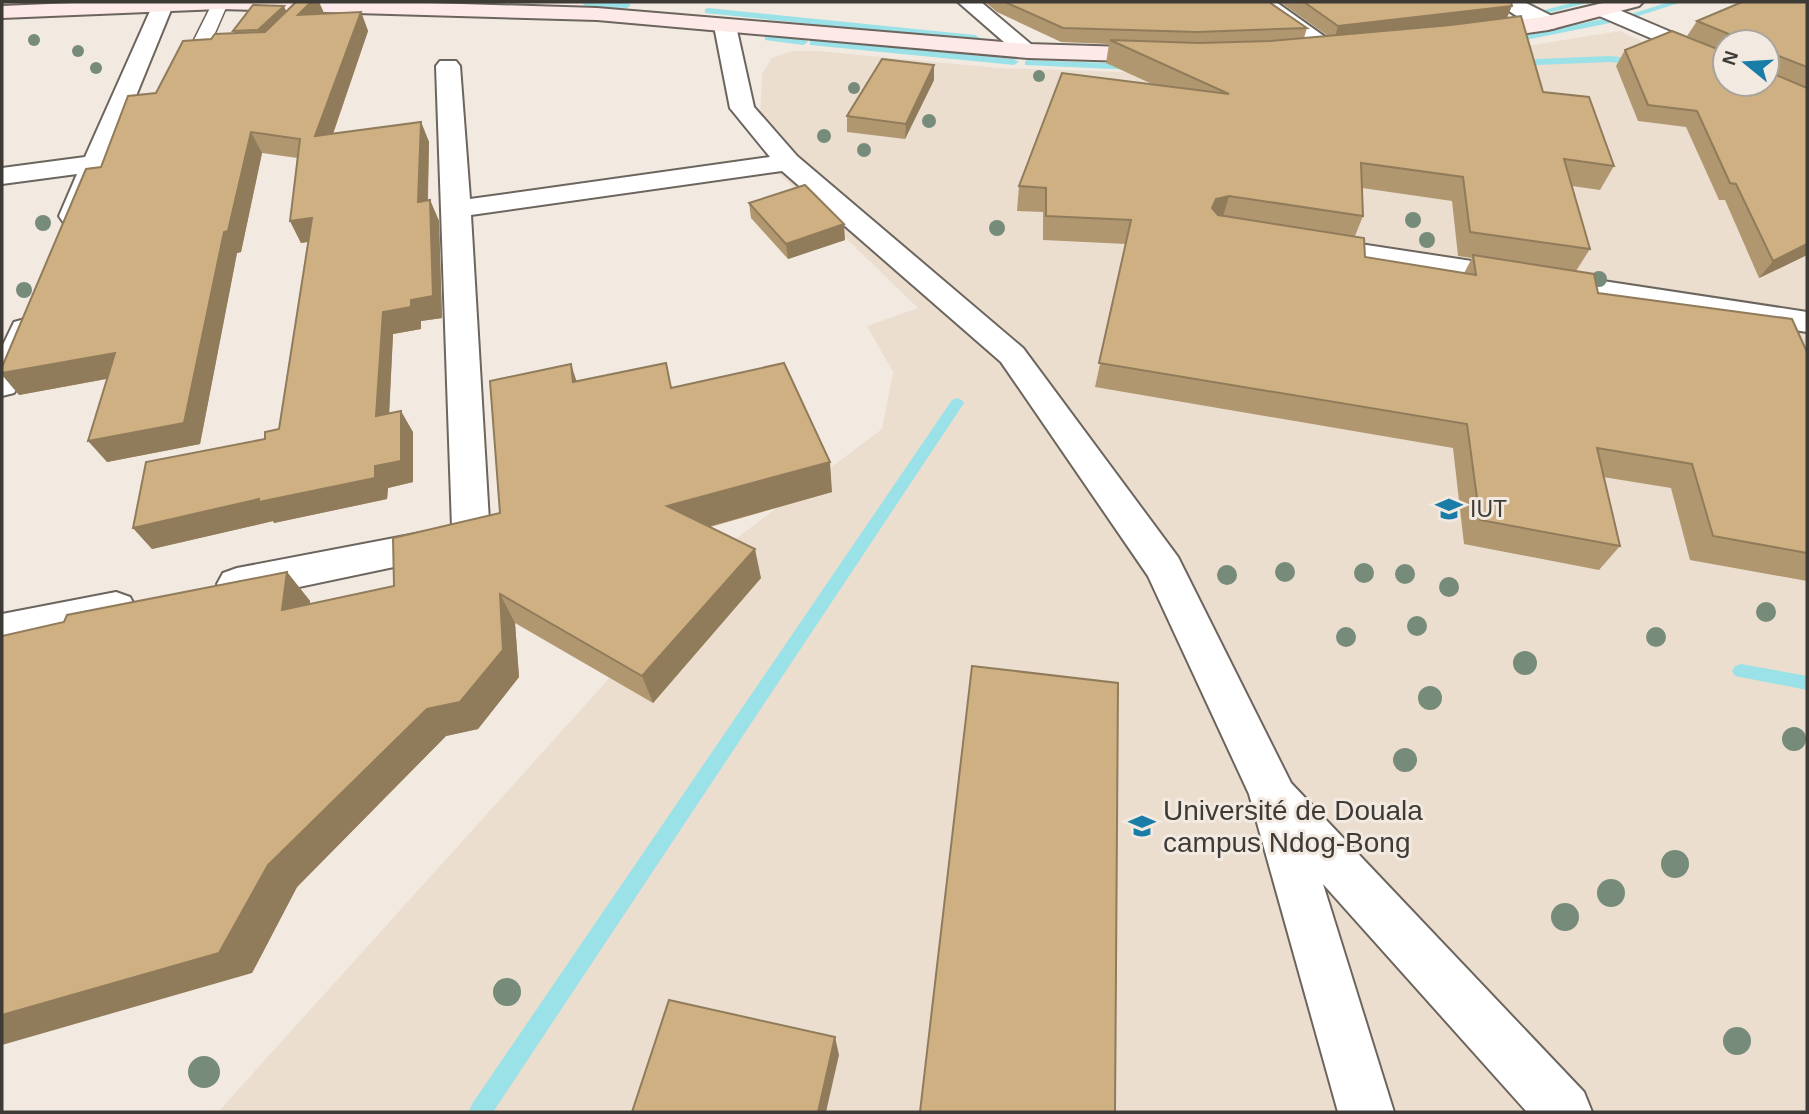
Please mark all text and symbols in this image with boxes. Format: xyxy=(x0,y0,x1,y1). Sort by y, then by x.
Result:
north arrow xyxy=(1711,28,1781,98)
text: N xyxy=(1718,48,1742,68)
school or university icon: IUT xyxy=(1434,494,1464,524)
place label: IUT xyxy=(1470,496,1507,522)
place label: Université de Douala campus Ndog-Bong xyxy=(1163,795,1423,858)
school or university icon: Université de Douala campus Ndog-Bong xyxy=(1127,811,1157,841)

